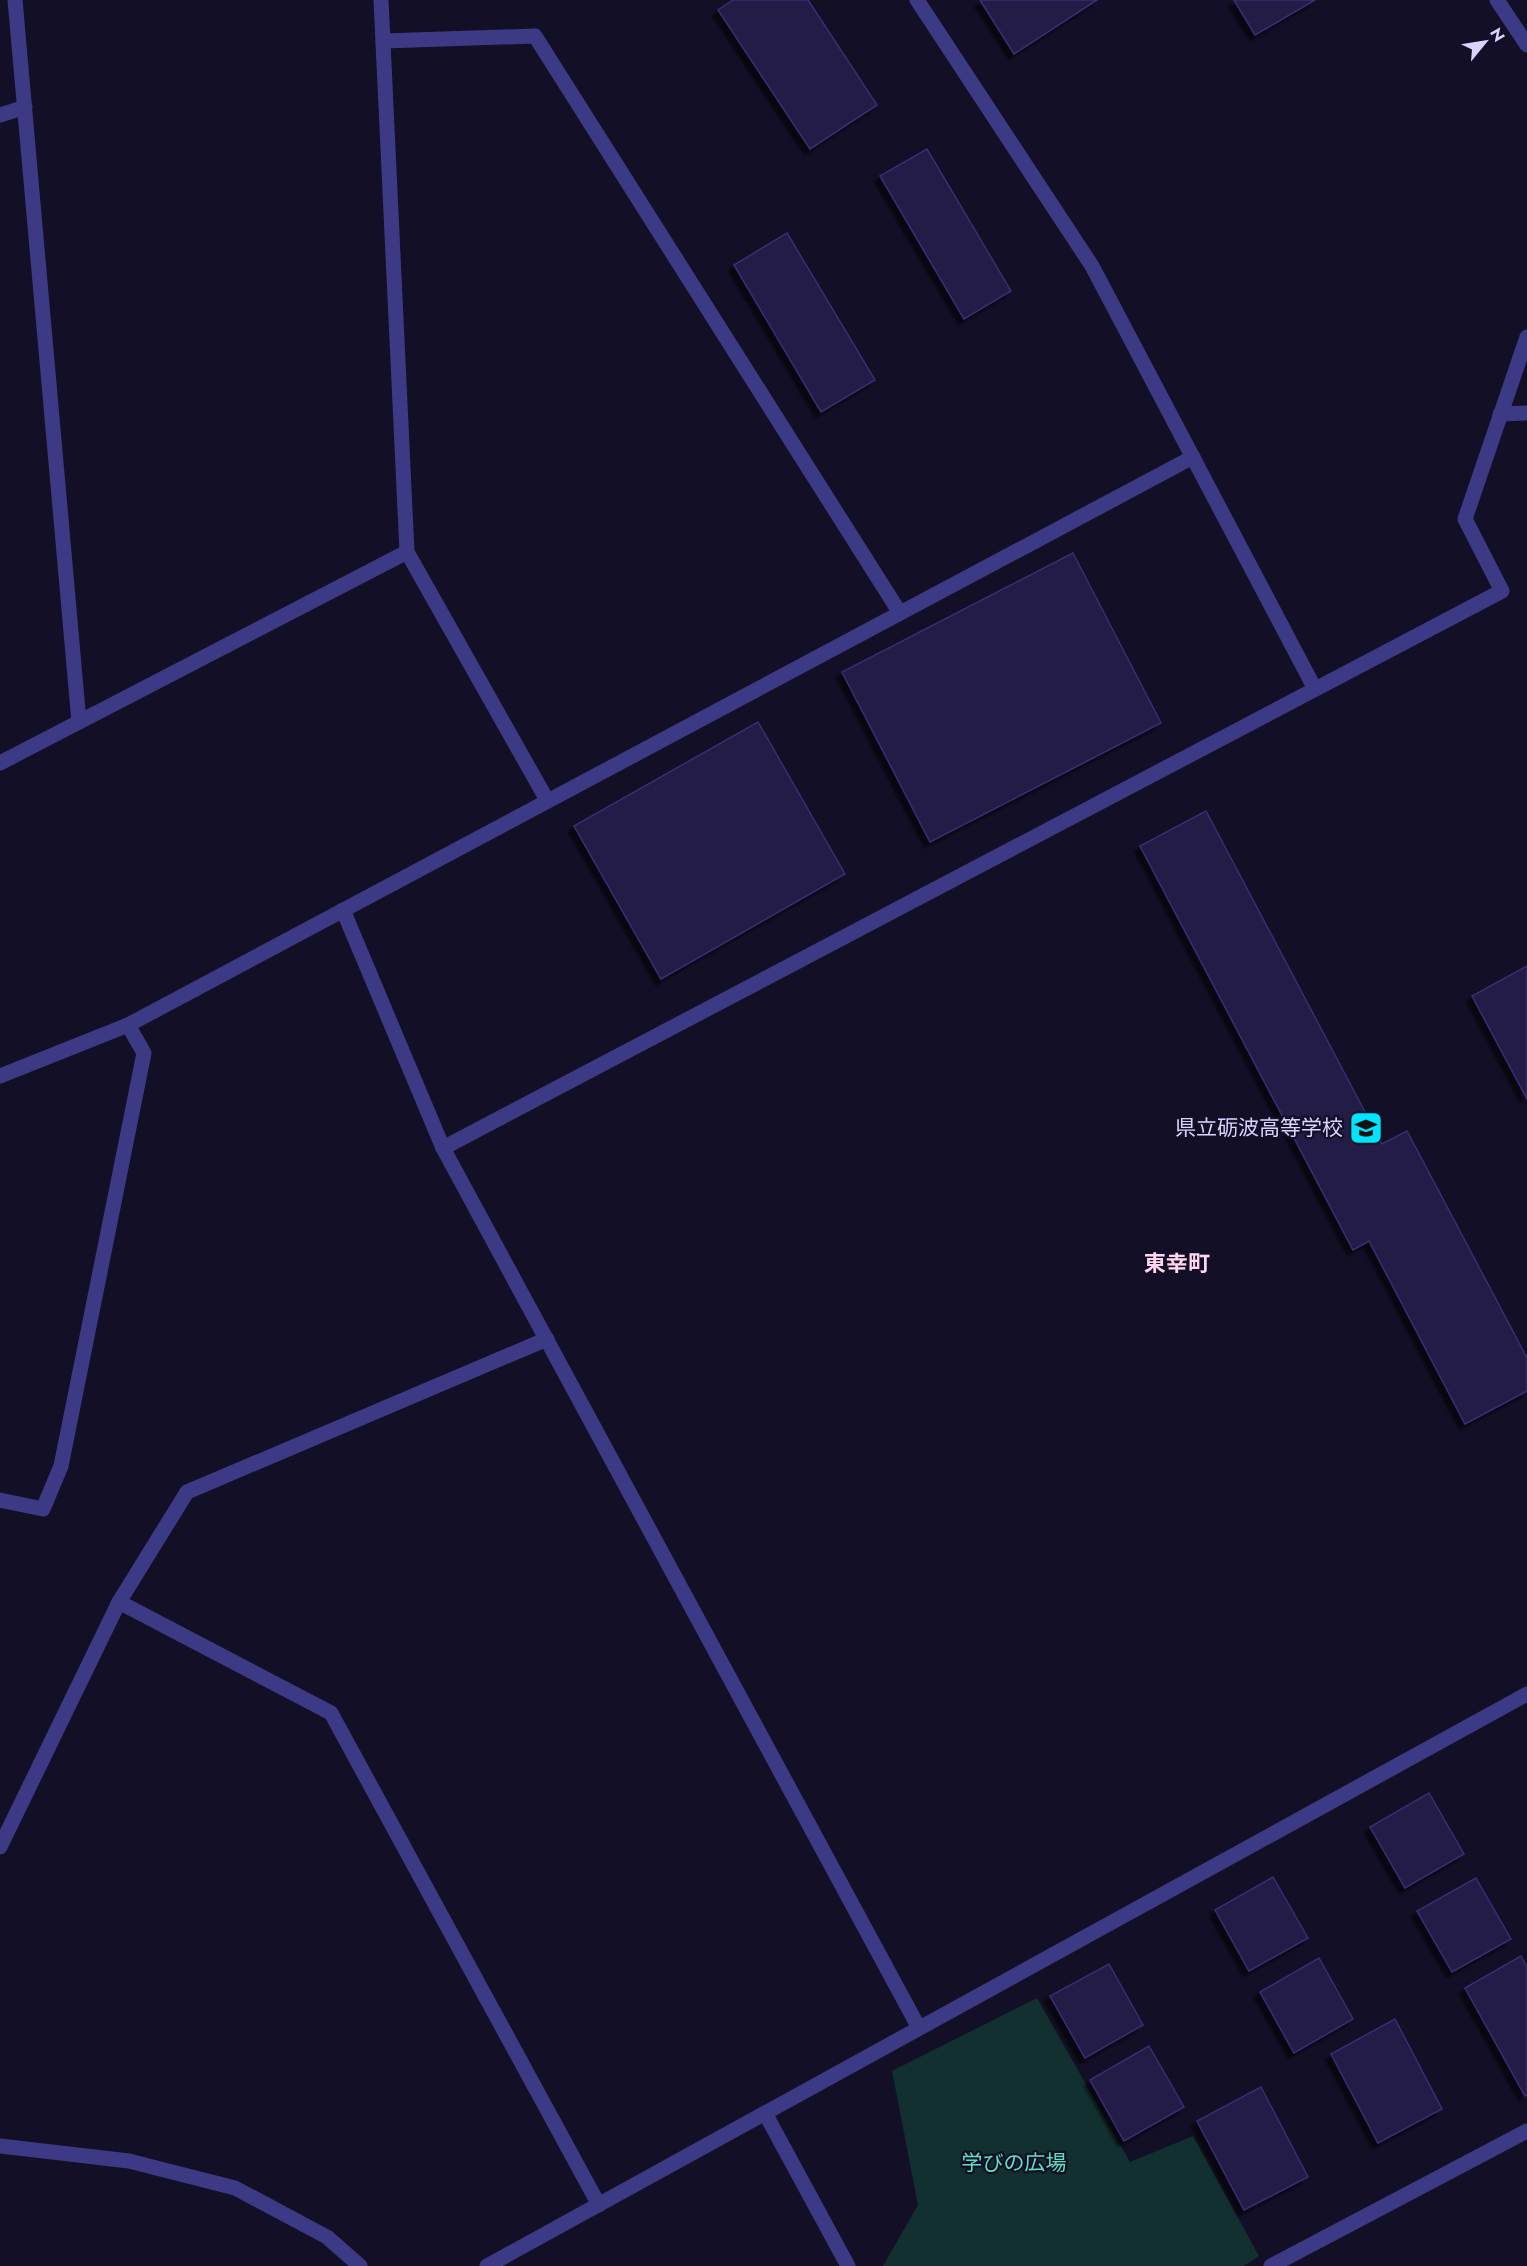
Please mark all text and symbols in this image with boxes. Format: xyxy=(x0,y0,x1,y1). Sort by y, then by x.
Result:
north arrow xyxy=(1455,12,1515,72)
text: N xyxy=(1484,23,1511,46)
school or university icon: 県立砺波高等学校 xyxy=(1348,1110,1384,1146)
place label: 県立砺波高等学校 xyxy=(1175,1113,1343,1143)
district label: 東幸町 xyxy=(1144,1247,1210,1279)
park label: 学びの広場 xyxy=(962,2148,1067,2178)

